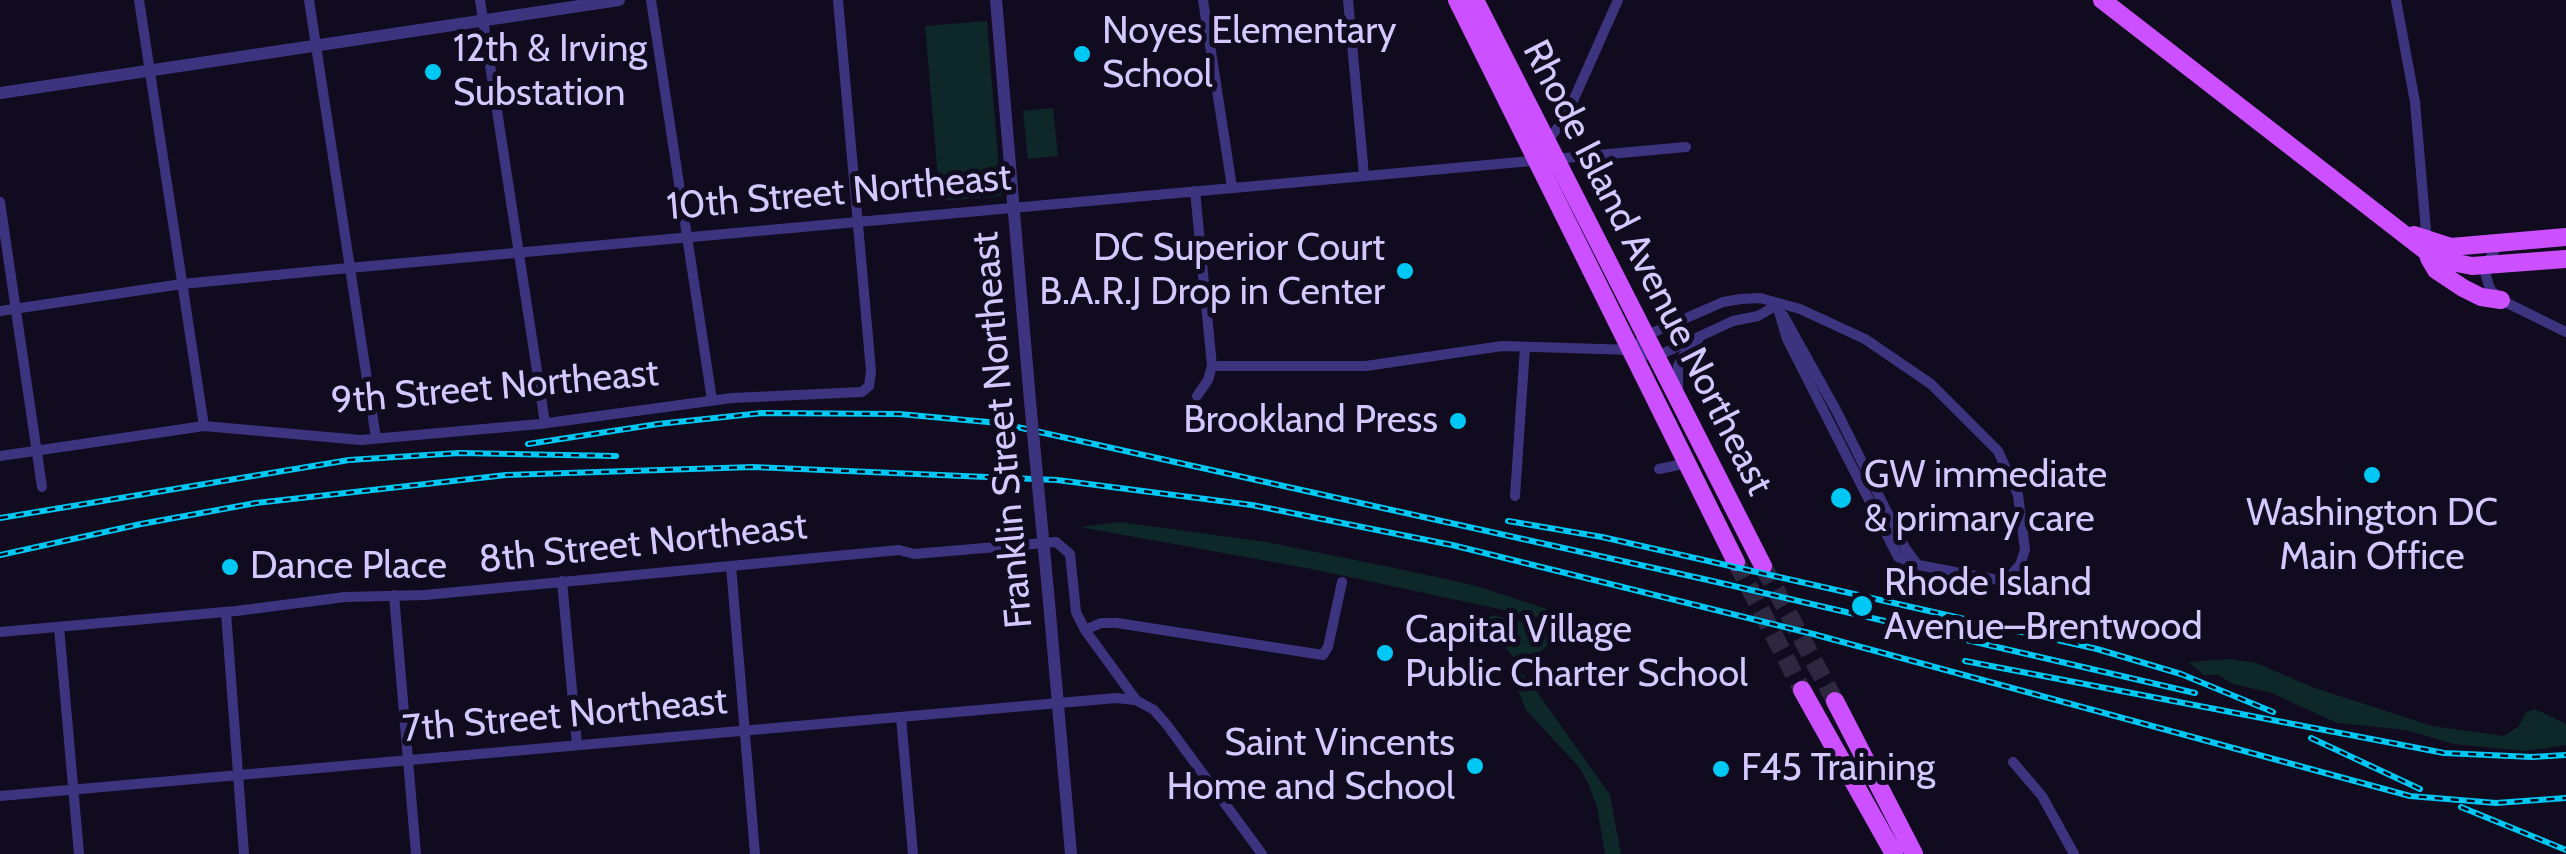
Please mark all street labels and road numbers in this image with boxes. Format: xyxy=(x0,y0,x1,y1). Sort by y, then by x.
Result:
street label: Rhode Island Avenue Northeast xyxy=(1512,33,1782,503)
street label: 10th Street Northeast xyxy=(665,155,1013,231)
street label: Franklin Street Northeast xyxy=(963,230,1043,630)
street label: 9th Street Northeast xyxy=(329,351,661,425)
street label: 8th Street Northeast xyxy=(477,504,809,584)
street label: 7th Street Northeast xyxy=(401,679,729,753)

